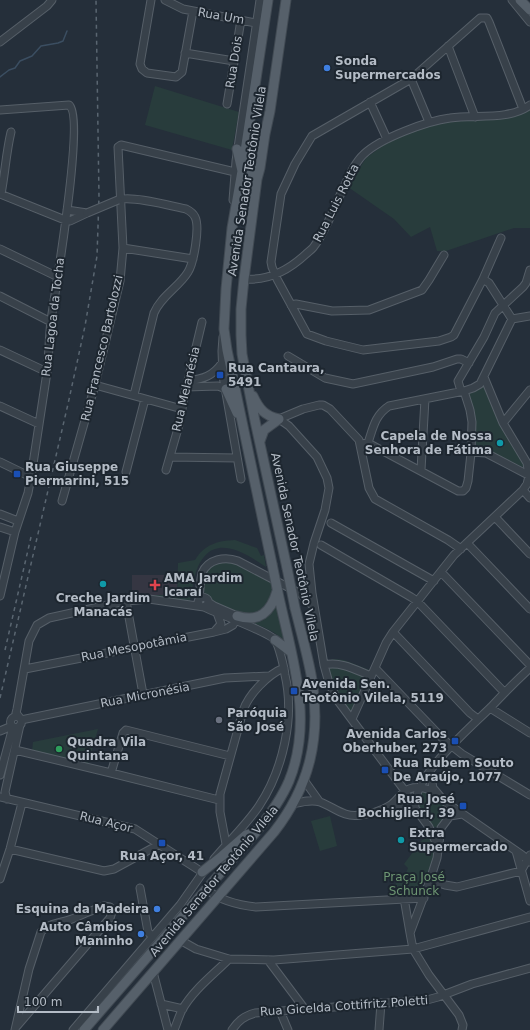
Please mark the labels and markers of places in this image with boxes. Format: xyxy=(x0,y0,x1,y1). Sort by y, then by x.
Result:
place label: Sonda Supermercados xyxy=(335,54,441,82)
marker: Sonda Supermercados xyxy=(322,63,332,73)
place label: Rua Cantaura, 5491 xyxy=(228,361,324,389)
marker: Rua Cantaura, 5491 xyxy=(215,370,225,380)
place label: Capela de Nossa Senhora de Fátima xyxy=(365,429,492,457)
marker: Capela de Nossa Senhora de Fátima xyxy=(495,438,505,448)
place label: Rua Giuseppe Piermarini, 515 xyxy=(25,460,129,488)
marker: Rua Giuseppe Piermarini, 515 xyxy=(12,469,22,479)
place label: AMA Jardim Icaraí xyxy=(164,571,242,599)
marker: Creche Jardim Manacás xyxy=(98,579,108,589)
marker: AMA Jardim Icaraí xyxy=(149,579,161,591)
place label: Creche Jardim Manacás xyxy=(56,591,150,619)
place label: Avenida Sen. Teotônio Vilela, 5119 xyxy=(302,677,444,705)
marker: Avenida Sen. Teotônio Vilela, 5119 xyxy=(289,686,299,696)
place label: Paróquia São José xyxy=(227,706,287,734)
marker: Paróquia São José xyxy=(214,715,224,725)
place label: Avenida Carlos Oberhuber, 273 xyxy=(342,727,447,755)
place label: Quadra Vila Quintana xyxy=(67,735,146,763)
marker: Avenida Carlos Oberhuber, 273 xyxy=(450,736,460,746)
marker: Quadra Vila Quintana xyxy=(54,744,64,754)
place label: Rua Rubem Souto De Araújo, 1077 xyxy=(393,756,514,784)
marker: Rua Rubem Souto De Araújo, 1077 xyxy=(380,765,390,775)
place label: Rua José Bochiglieri, 39 xyxy=(357,792,455,820)
marker: Rua José Bochiglieri, 39 xyxy=(458,801,468,811)
place label: Extra Supermercado xyxy=(409,826,507,854)
marker: Extra Supermercado xyxy=(396,835,406,845)
marker: Rua Açor, 41 xyxy=(157,838,167,848)
place label: Rua Açor, 41 xyxy=(120,849,204,863)
place label: Esquina da Madeira xyxy=(16,902,149,916)
marker: Esquina da Madeira xyxy=(152,904,162,914)
place label: Auto Câmbios Maninho xyxy=(40,920,133,948)
marker: Auto Câmbios Maninho xyxy=(136,929,146,939)

